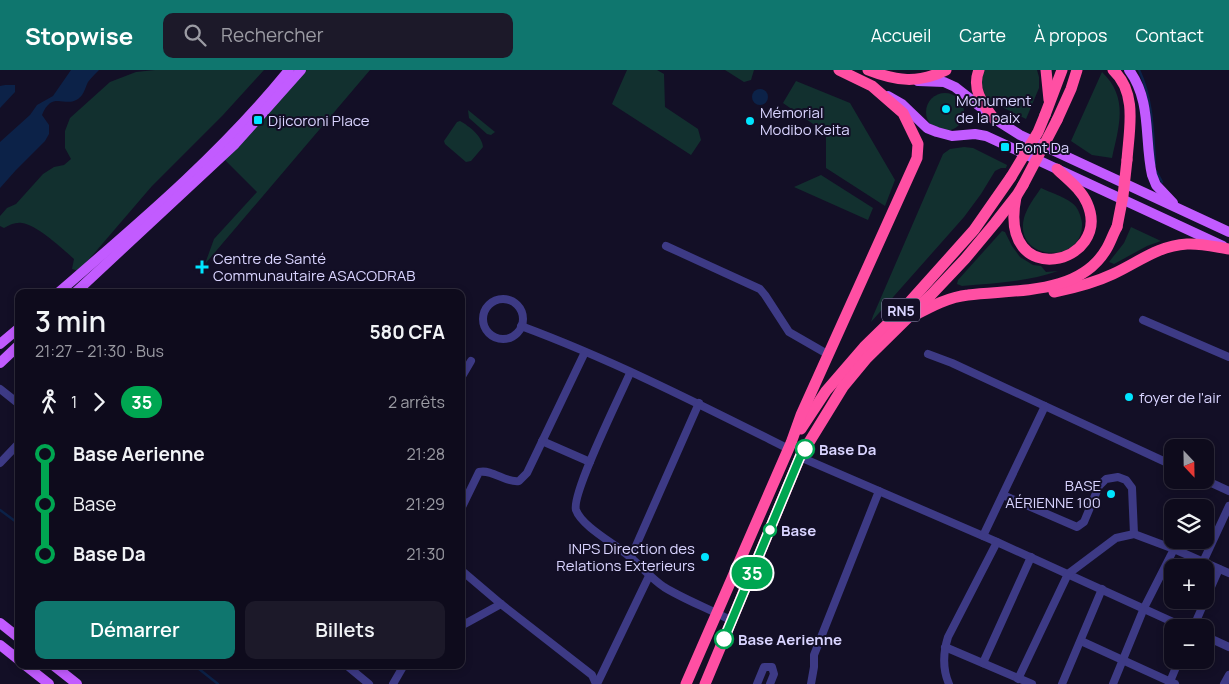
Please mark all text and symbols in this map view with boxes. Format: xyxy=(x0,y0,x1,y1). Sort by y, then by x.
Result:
search box xyxy=(163,13,513,58)
text: Stopwise xyxy=(25,19,133,52)
icon: search xyxy=(181,21,209,49)
text: Rechercher xyxy=(221,22,324,48)
text: Accueil xyxy=(871,23,931,47)
text: Carte xyxy=(959,23,1006,47)
text: À propos xyxy=(1034,23,1107,47)
text: Contact xyxy=(1135,23,1204,47)
place label: Monument de la paix xyxy=(956,90,1031,128)
place label: Mémorial Modibo Keita xyxy=(760,102,850,140)
marker: Monument de la paix xyxy=(940,103,952,115)
place label: Djicoroni Place xyxy=(268,110,370,131)
marker: Djicoroni Place xyxy=(252,114,264,126)
marker: Mémorial Modibo Keita xyxy=(744,115,756,127)
place label: Pont Da xyxy=(1015,137,1069,158)
marker: Pont Da xyxy=(999,141,1011,153)
place label: Centre de Santé Communautaire ASACODRAB xyxy=(213,248,415,286)
marker: Centre de Santé Communautaire ASACODRAB xyxy=(195,260,209,274)
road number: RN5 xyxy=(882,298,920,322)
text: 3 min xyxy=(35,302,106,340)
text: 580 CFA xyxy=(369,319,445,345)
text: 21:27 – 21:30 · Bus xyxy=(35,340,164,362)
place label: foyer de l'air xyxy=(1139,387,1222,408)
icon: walk xyxy=(35,388,63,416)
icon: forward xyxy=(85,388,113,416)
text: 35 xyxy=(131,390,152,414)
text: 1 xyxy=(71,391,77,413)
text: 2 arrêts xyxy=(388,391,445,413)
marker: foyer de l'air xyxy=(1123,391,1135,403)
marker: Base Da xyxy=(795,439,815,459)
place label: Base Da xyxy=(819,439,876,460)
north arrow xyxy=(1164,439,1214,489)
map controls xyxy=(1164,439,1214,669)
text: Base Aerienne xyxy=(73,441,205,467)
text: 21:28 xyxy=(406,443,445,465)
place label: BASE AÉRIENNE 100 xyxy=(1005,475,1101,513)
marker: BASE AÉRIENNE 100 xyxy=(1105,488,1117,500)
text: Base xyxy=(73,491,116,517)
text: 21:29 xyxy=(406,493,445,515)
button: layers xyxy=(1164,499,1214,549)
place label: Base xyxy=(781,520,816,541)
marker: Base xyxy=(763,523,777,537)
place label: INPS Direction des Relations Exterieurs xyxy=(556,538,695,576)
text: Base Da xyxy=(73,541,146,567)
text: 21:30 xyxy=(406,543,445,565)
marker: INPS Direction des Relations Exterieurs xyxy=(699,551,711,563)
line badge: 35 xyxy=(730,557,774,589)
button: + xyxy=(1164,559,1214,609)
text: 35 xyxy=(741,561,763,585)
button: Démarrer xyxy=(35,601,235,659)
button: Billets xyxy=(245,601,445,659)
button: − xyxy=(1164,619,1214,669)
marker: Base Aerienne xyxy=(714,629,734,649)
place label: Base Aerienne xyxy=(738,629,842,650)

